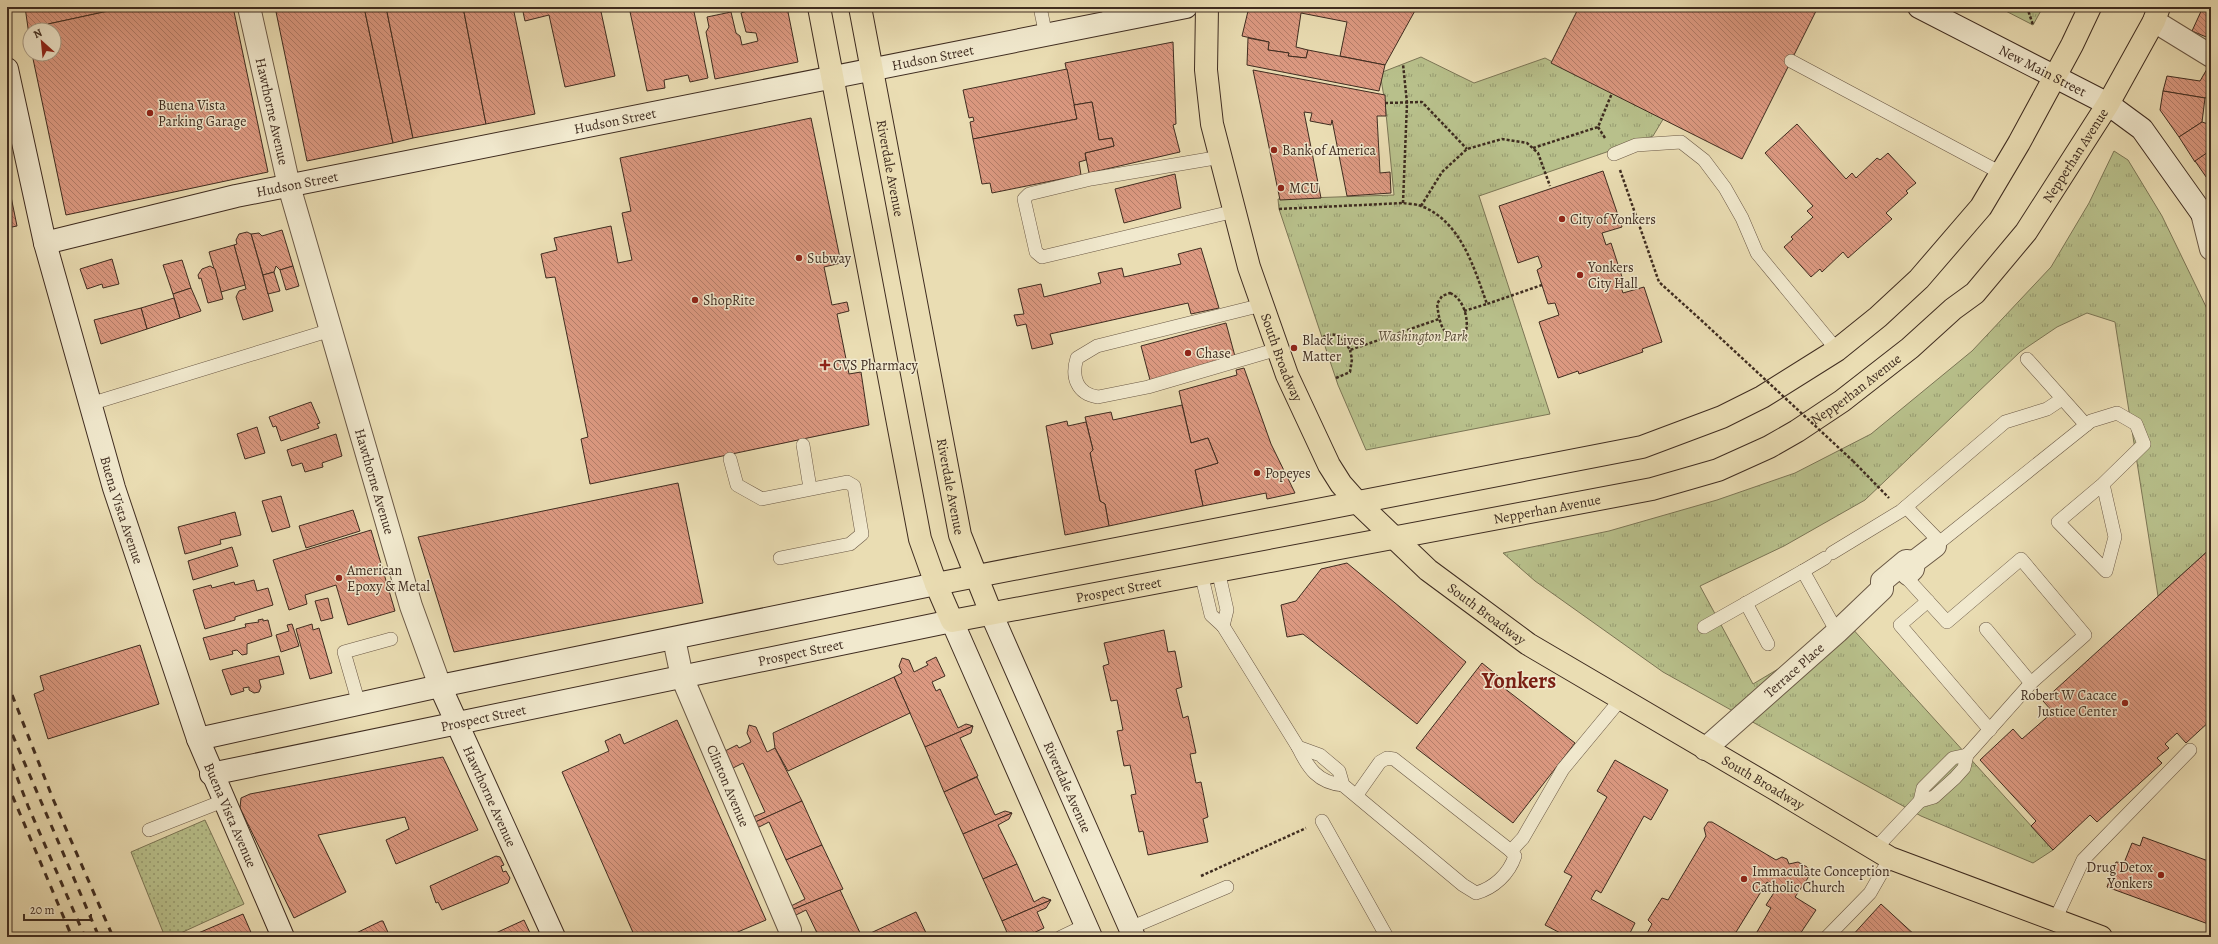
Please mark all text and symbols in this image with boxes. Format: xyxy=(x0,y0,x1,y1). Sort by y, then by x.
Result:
north arrow xyxy=(22,22,62,62)
text: N xyxy=(31,25,45,42)
street label: Hudson Street xyxy=(890,40,976,75)
street label: New Main Street xyxy=(1996,40,2090,101)
street label: Hawthorne Avenue xyxy=(251,56,294,167)
place label: Buena Vista Parking Garage xyxy=(158,96,246,131)
street label: Hudson Street xyxy=(572,103,658,138)
street label: Nepperhan Avenue xyxy=(2038,104,2113,206)
marker: Buena Vista Parking Garage xyxy=(145,108,155,118)
street label: Riverdale Avenue xyxy=(872,118,909,218)
place label: Bank of America xyxy=(1282,141,1377,160)
marker: Bank of America xyxy=(1269,145,1279,155)
street label: Hudson Street xyxy=(254,166,340,201)
place label: MCU xyxy=(1289,179,1319,198)
marker: MCU xyxy=(1276,183,1286,193)
place label: City of Yonkers xyxy=(1570,210,1656,229)
marker: City of Yonkers xyxy=(1557,214,1567,224)
place label: Subway xyxy=(807,249,852,268)
marker: Subway xyxy=(794,253,804,263)
place label: Yonkers City Hall xyxy=(1587,258,1638,293)
marker: Yonkers City Hall xyxy=(1575,270,1585,280)
place label: ShopRite xyxy=(703,291,755,310)
marker: ShopRite xyxy=(690,295,700,305)
street label: South Broadway xyxy=(1256,310,1308,405)
park label: Washington Park xyxy=(1378,327,1468,346)
place label: Black Lives Matter xyxy=(1302,331,1365,366)
marker: Black Lives Matter xyxy=(1289,343,1299,353)
place label: Chase xyxy=(1196,344,1231,363)
marker: Chase xyxy=(1183,348,1193,358)
street label: Nepperhan Avenue xyxy=(1807,349,1905,429)
place label: CVS Pharmacy xyxy=(833,356,918,375)
marker: CVS Pharmacy xyxy=(820,360,830,370)
street label: Hawthorne Avenue xyxy=(350,426,399,537)
street label: Riverdale Avenue xyxy=(932,436,969,536)
street label: Buena Vista Avenue xyxy=(96,454,148,567)
place label: Popeyes xyxy=(1265,464,1311,483)
marker: Popeyes xyxy=(1252,468,1262,478)
street label: Nepperhan Avenue xyxy=(1492,489,1602,528)
place label: American Epoxy & Metal xyxy=(346,561,431,596)
street label: Prospect Street xyxy=(1074,572,1163,607)
marker: American Epoxy & Metal xyxy=(334,573,344,583)
street label: South Broadway xyxy=(1444,578,1531,649)
street label: Prospect Street xyxy=(756,634,845,670)
street label: Terrace Place xyxy=(1760,638,1828,702)
district label: Yonkers xyxy=(1481,666,1556,696)
place label: Robert W Cacace Justice Center xyxy=(2020,686,2118,721)
marker: Robert W Cacace Justice Center xyxy=(2120,698,2130,708)
street label: Prospect Street xyxy=(439,700,528,736)
street label: Riverdale Avenue xyxy=(1039,738,1096,836)
street label: Hawthorne Avenue xyxy=(459,742,521,850)
street label: Clinton Avenue xyxy=(702,742,754,830)
street label: South Broadway xyxy=(1718,750,1809,815)
street label: Buena Vista Avenue xyxy=(200,760,262,870)
place label: Drug Detox Yonkers xyxy=(2086,858,2153,893)
place label: Immaculate Conception Catholic Church xyxy=(1752,862,1890,897)
marker: Drug Detox Yonkers xyxy=(2156,870,2166,880)
marker: Immaculate Conception Catholic Church xyxy=(1739,874,1749,884)
scale bar xyxy=(24,896,91,922)
text: 20 m xyxy=(30,902,54,918)

